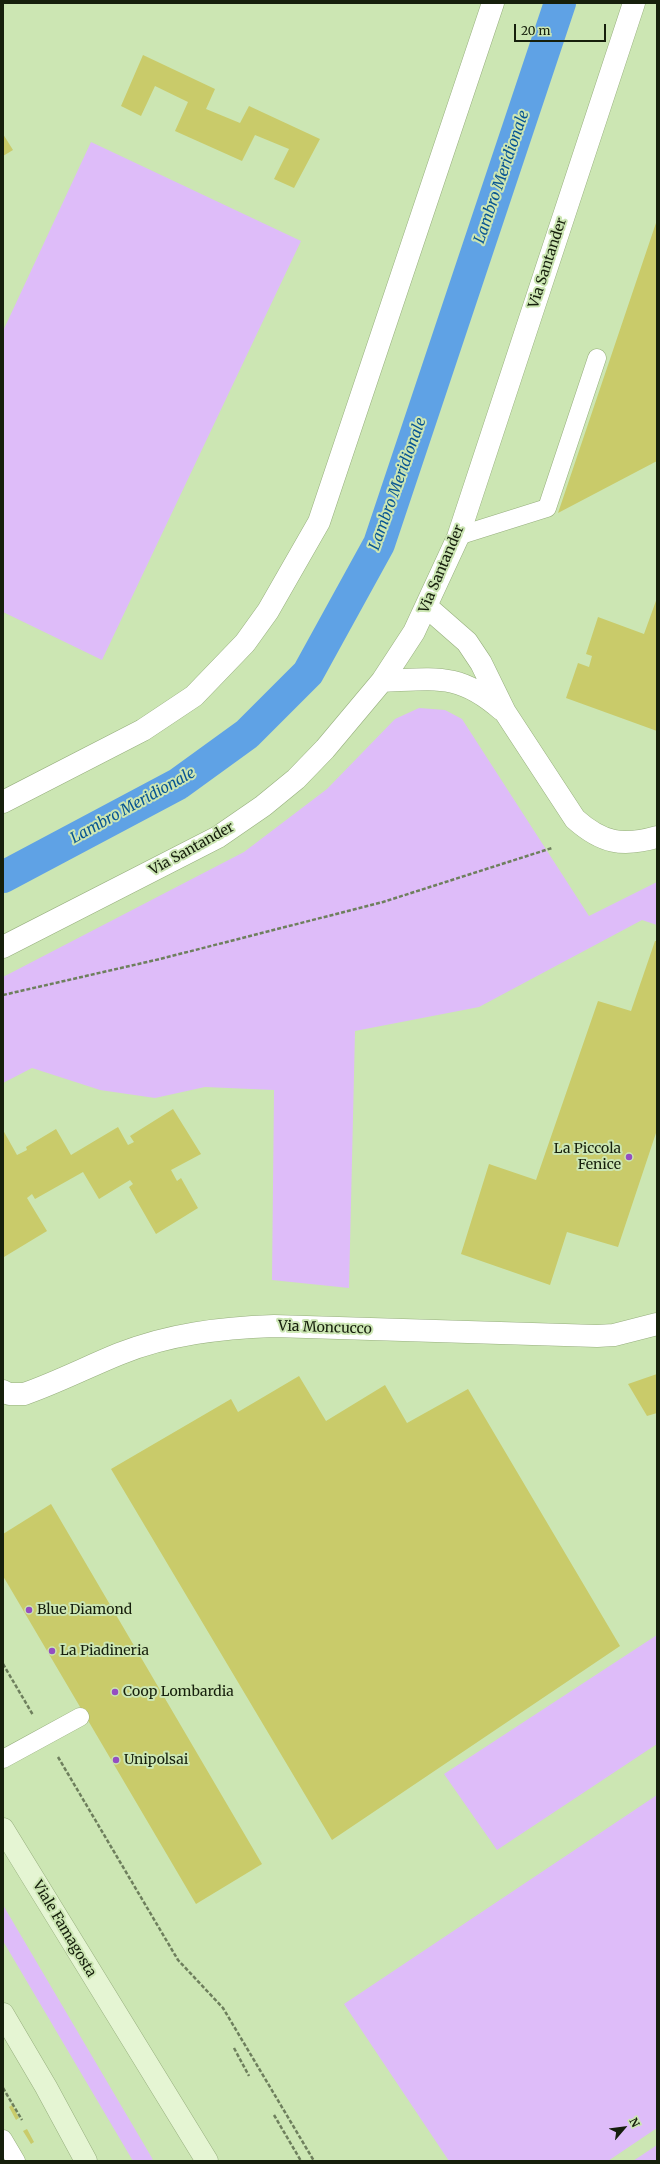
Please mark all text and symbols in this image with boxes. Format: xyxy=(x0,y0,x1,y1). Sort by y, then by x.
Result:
scale bar xyxy=(516,16,608,42)
text: 20 m xyxy=(521,23,550,38)
water label: Lambro Meridionale xyxy=(471,108,533,246)
street label: Via Santander xyxy=(525,216,571,310)
water label: Lambro Meridionale xyxy=(366,415,430,553)
street label: Via Santander xyxy=(416,522,468,616)
water label: Lambro Meridionale xyxy=(68,764,198,848)
street label: Via Santander xyxy=(147,819,237,879)
place label: La Piccola Fenice xyxy=(554,1141,621,1174)
marker: La Piccola Fenice xyxy=(624,1152,634,1162)
street label: Via Moncucco xyxy=(278,1318,372,1338)
place label: Blue Diamond xyxy=(37,1602,132,1618)
marker: Blue Diamond xyxy=(24,1605,34,1615)
place label: La Piadineria xyxy=(60,1643,149,1659)
marker: La Piadineria xyxy=(47,1646,57,1656)
place label: Coop Lombardia xyxy=(123,1684,234,1700)
marker: Coop Lombardia xyxy=(110,1687,120,1697)
place label: Unipolsai xyxy=(124,1752,188,1768)
marker: Unipolsai xyxy=(111,1755,121,1765)
street label: Viale Famagosta xyxy=(29,1878,99,1980)
north arrow xyxy=(604,2108,644,2148)
text: N xyxy=(626,2115,643,2129)

